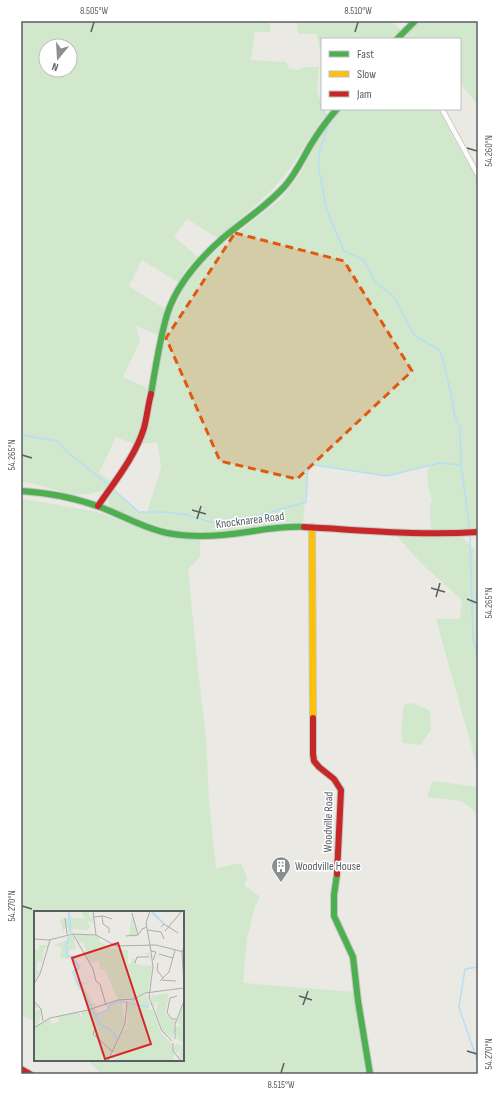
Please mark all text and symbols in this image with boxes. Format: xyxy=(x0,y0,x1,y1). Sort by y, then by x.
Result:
text: 8.505°W xyxy=(80,5,109,17)
text: 8.510°W xyxy=(344,5,372,17)
north arrow xyxy=(38,38,78,78)
legend xyxy=(321,38,461,110)
text: Fast xyxy=(357,47,374,62)
text: N xyxy=(50,60,60,74)
text: Slow xyxy=(357,67,376,82)
text: Jam xyxy=(356,87,372,102)
text: 54.260°N xyxy=(483,135,495,167)
text: 54.265°N xyxy=(6,439,18,471)
street label: Knocknarea Road xyxy=(215,509,285,532)
text: 54.265°N xyxy=(483,587,495,619)
street label: Woodville Road xyxy=(320,792,337,852)
building icon: Woodville House xyxy=(270,855,292,883)
place label: Woodville House xyxy=(295,859,361,874)
text: 54.270°N xyxy=(6,890,18,922)
inset map xyxy=(34,911,184,1061)
text: 54.270°N xyxy=(483,1038,495,1070)
text: 8.515°W xyxy=(267,1079,295,1091)

